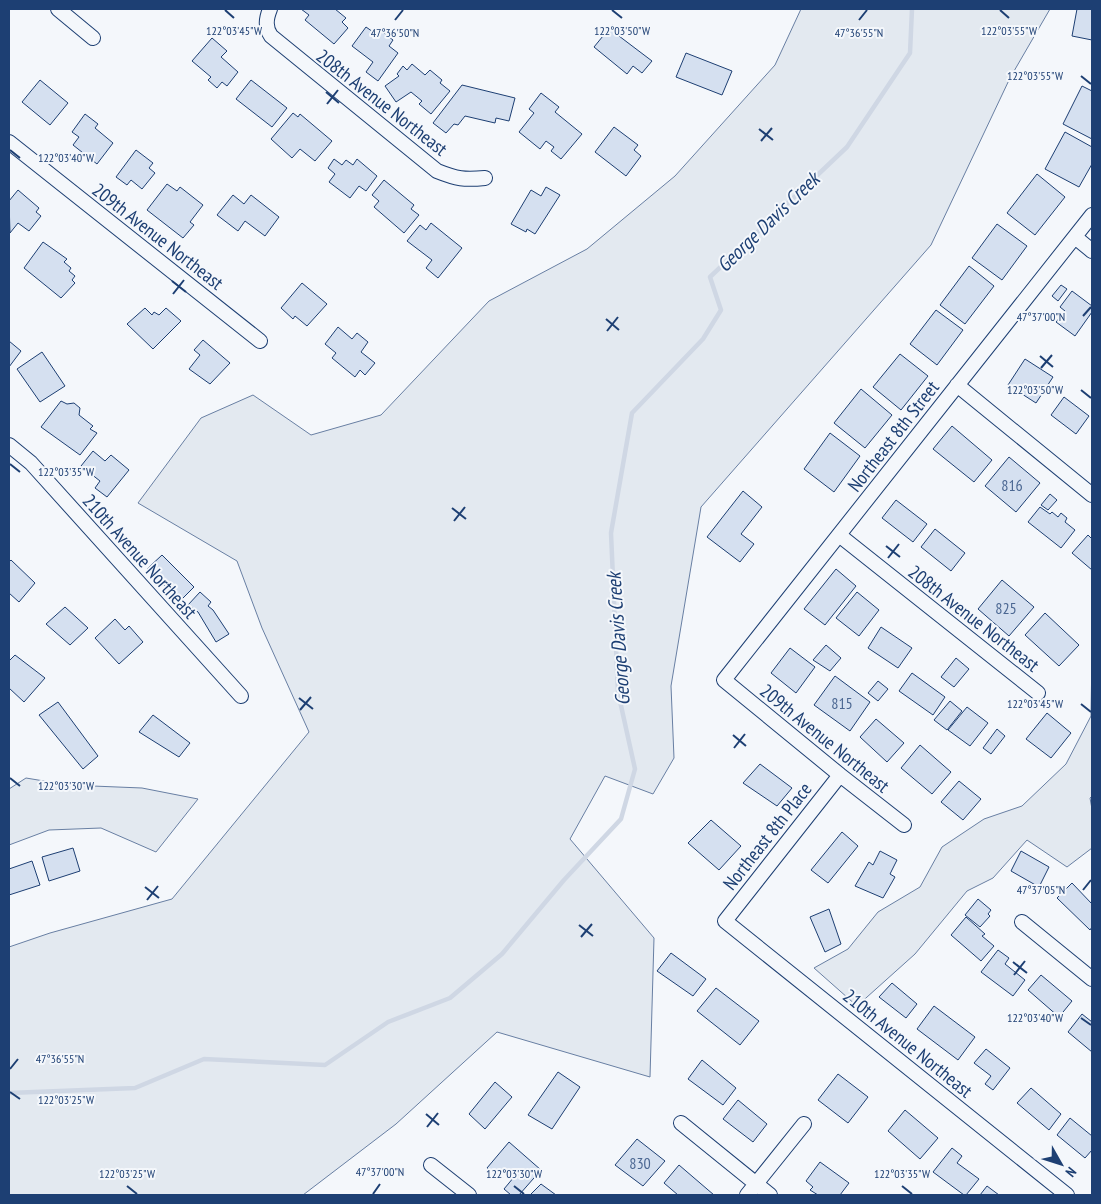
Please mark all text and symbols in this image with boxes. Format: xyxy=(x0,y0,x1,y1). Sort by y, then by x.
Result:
text: 122°03'45"W xyxy=(206,23,262,38)
text: 122°03'50"W xyxy=(594,23,650,38)
text: 122°03'55"W xyxy=(981,23,1037,38)
text: 47°36'50"N xyxy=(371,25,419,40)
text: 47°36'55"N xyxy=(835,25,883,40)
street label: 208th Avenue Northeast xyxy=(312,43,453,161)
text: 122°03'55"W xyxy=(1007,68,1063,83)
text: 122°03'40"W xyxy=(38,150,94,165)
water label: George Davis Creek xyxy=(711,165,827,278)
street label: 209th Avenue Northeast xyxy=(88,177,229,295)
text: 47°37'00"N xyxy=(1017,309,1065,324)
street label: Northeast 8th Street xyxy=(842,375,944,496)
text: 122°03'50"W xyxy=(1007,382,1063,397)
text: 122°03'35"W xyxy=(38,464,94,479)
house number: 816 xyxy=(1001,475,1023,495)
street label: 210th Avenue Northeast xyxy=(78,489,203,624)
street label: 208th Avenue Northeast xyxy=(904,559,1045,677)
water label: George Davis Creek xyxy=(600,569,636,706)
house number: 825 xyxy=(995,598,1017,618)
street label: 209th Avenue Northeast xyxy=(755,678,895,798)
house number: 815 xyxy=(831,693,853,713)
text: 122°03'45"W xyxy=(1007,696,1063,711)
street label: Northeast 8th Place xyxy=(718,777,817,895)
text: 122°03'30"W xyxy=(38,778,94,793)
text: 47°37'05"N xyxy=(1017,882,1065,897)
street label: 210th Avenue Northeast xyxy=(838,983,978,1103)
text: 122°03'40"W xyxy=(1007,1010,1063,1025)
text: 47°36'55"N xyxy=(36,1051,84,1066)
text: 122°03'25"W xyxy=(38,1092,94,1107)
north arrow xyxy=(1036,1139,1086,1189)
house number: 830 xyxy=(629,1153,651,1173)
text: 47°37'00"N xyxy=(356,1164,404,1179)
text: N xyxy=(1062,1164,1080,1181)
text: 122°03'25"W xyxy=(99,1166,155,1181)
text: 122°03'30"W xyxy=(486,1166,542,1181)
text: 122°03'35"W xyxy=(874,1166,930,1181)

